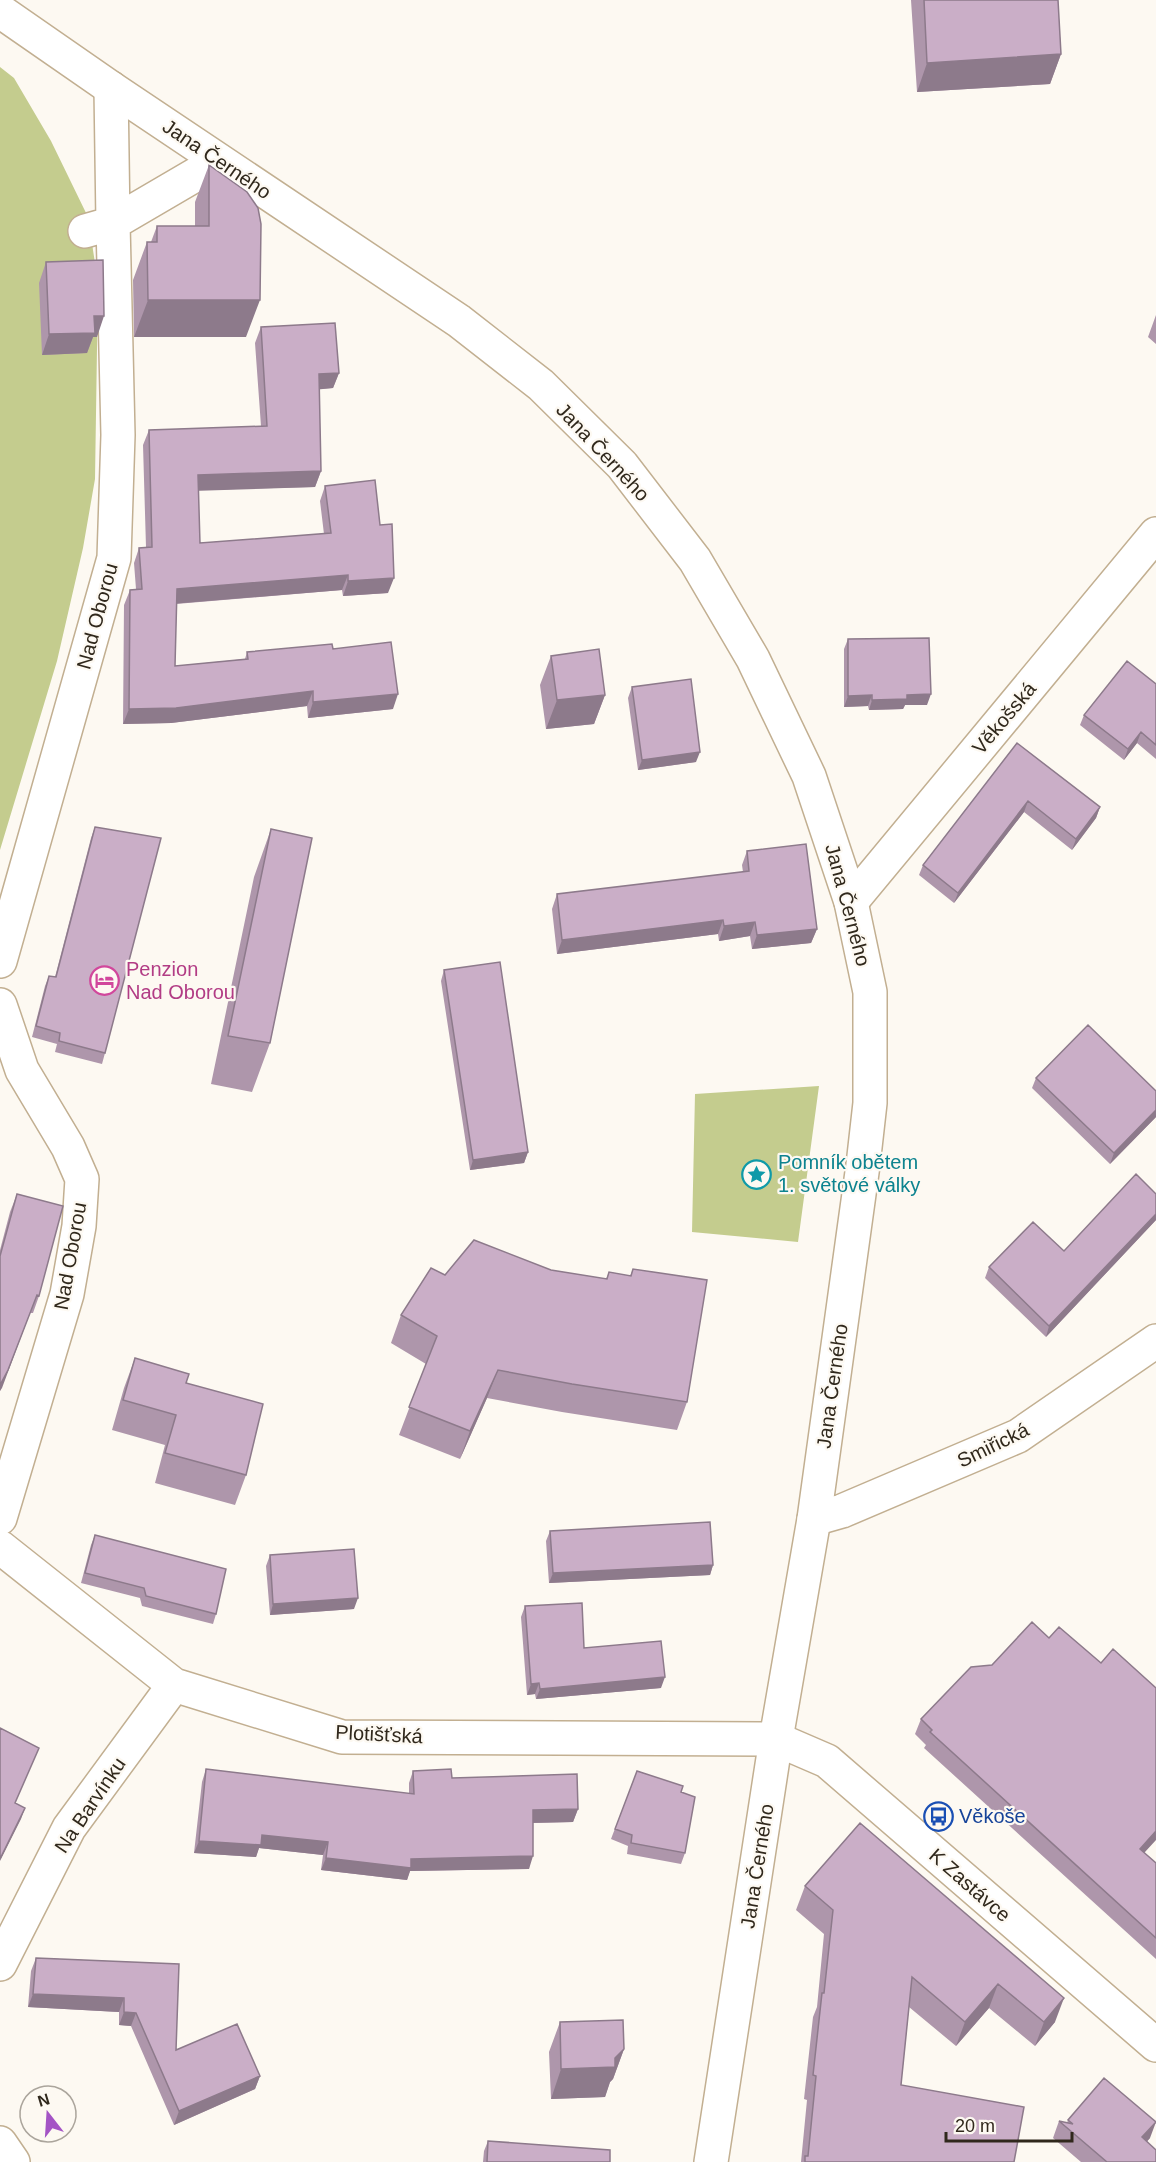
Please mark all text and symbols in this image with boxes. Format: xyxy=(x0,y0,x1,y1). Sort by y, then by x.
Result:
street label: Jana Černého xyxy=(159,115,275,203)
street label: Jana Černého xyxy=(552,399,654,505)
street label: Nad Oborou xyxy=(72,561,122,671)
street label: Věkošská xyxy=(968,677,1041,758)
street label: Jana Černého xyxy=(821,841,875,969)
place label: Penzion Nad Oborou xyxy=(126,958,235,1003)
hotel icon: Penzion Nad Oborou xyxy=(89,964,121,996)
place label: Pomník obětem 1. světové války xyxy=(778,1151,920,1196)
place icon: Pomník obětem 1. světové války xyxy=(741,1158,773,1190)
street label: Nad Oborou xyxy=(50,1200,90,1312)
street label: Jana Černého xyxy=(812,1322,852,1450)
street label: Smiřická xyxy=(954,1418,1033,1472)
street label: Plotišťská xyxy=(335,1721,424,1747)
street label: Na Barvínku xyxy=(50,1753,130,1857)
bus stop icon: Věkoše xyxy=(922,1800,954,1832)
street label: Jana Černého xyxy=(736,1802,778,1930)
place label: Věkoše xyxy=(959,1805,1026,1827)
street label: K Zastávce xyxy=(925,1844,1015,1926)
north arrow xyxy=(18,2084,78,2144)
text: N xyxy=(36,2090,52,2110)
scale bar xyxy=(946,2105,1072,2143)
text: 20 m xyxy=(955,2116,995,2136)

